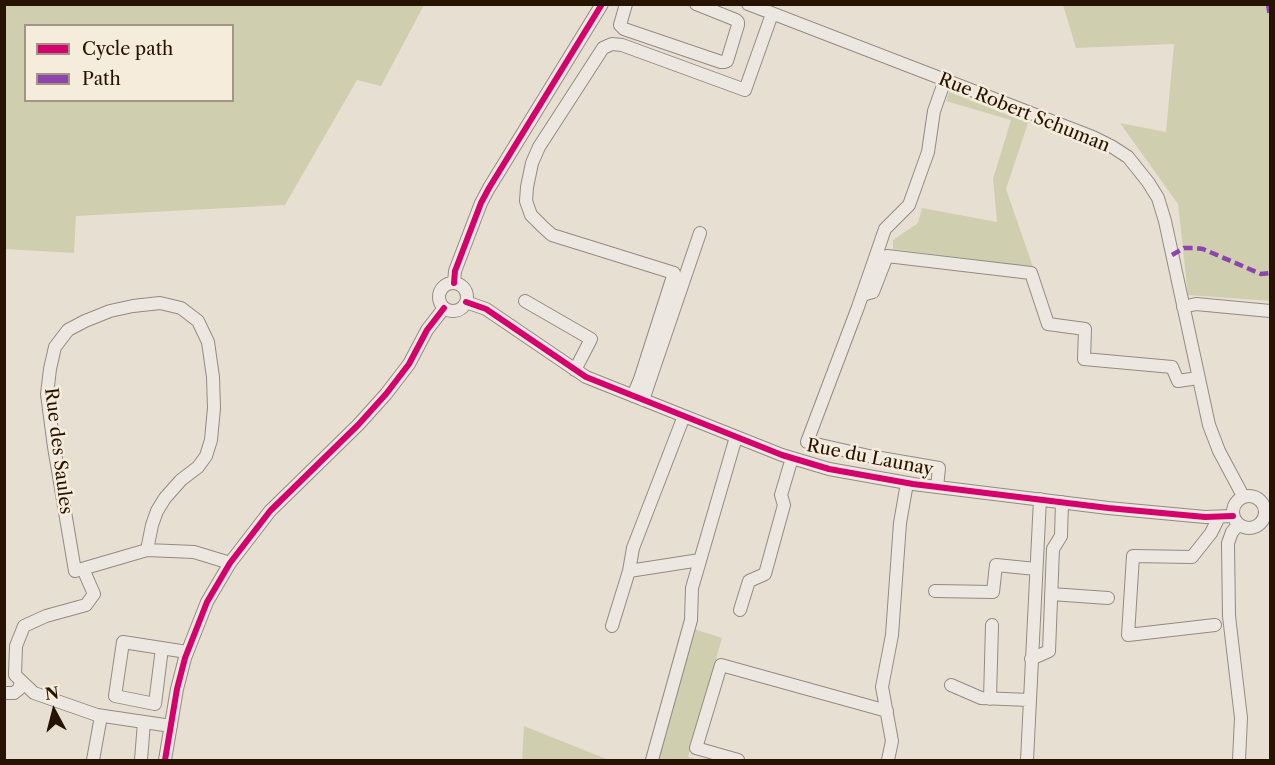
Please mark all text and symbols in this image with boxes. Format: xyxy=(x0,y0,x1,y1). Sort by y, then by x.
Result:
legend xyxy=(24,24,234,102)
text: Cycle path xyxy=(82,38,173,60)
text: Path xyxy=(82,68,121,90)
street label: Rue Robert Schuman xyxy=(935,69,1113,157)
street label: Rue des Saules xyxy=(40,386,76,516)
street label: Rue du Launay xyxy=(805,435,935,481)
north arrow xyxy=(24,681,84,741)
text: N xyxy=(44,682,60,704)

